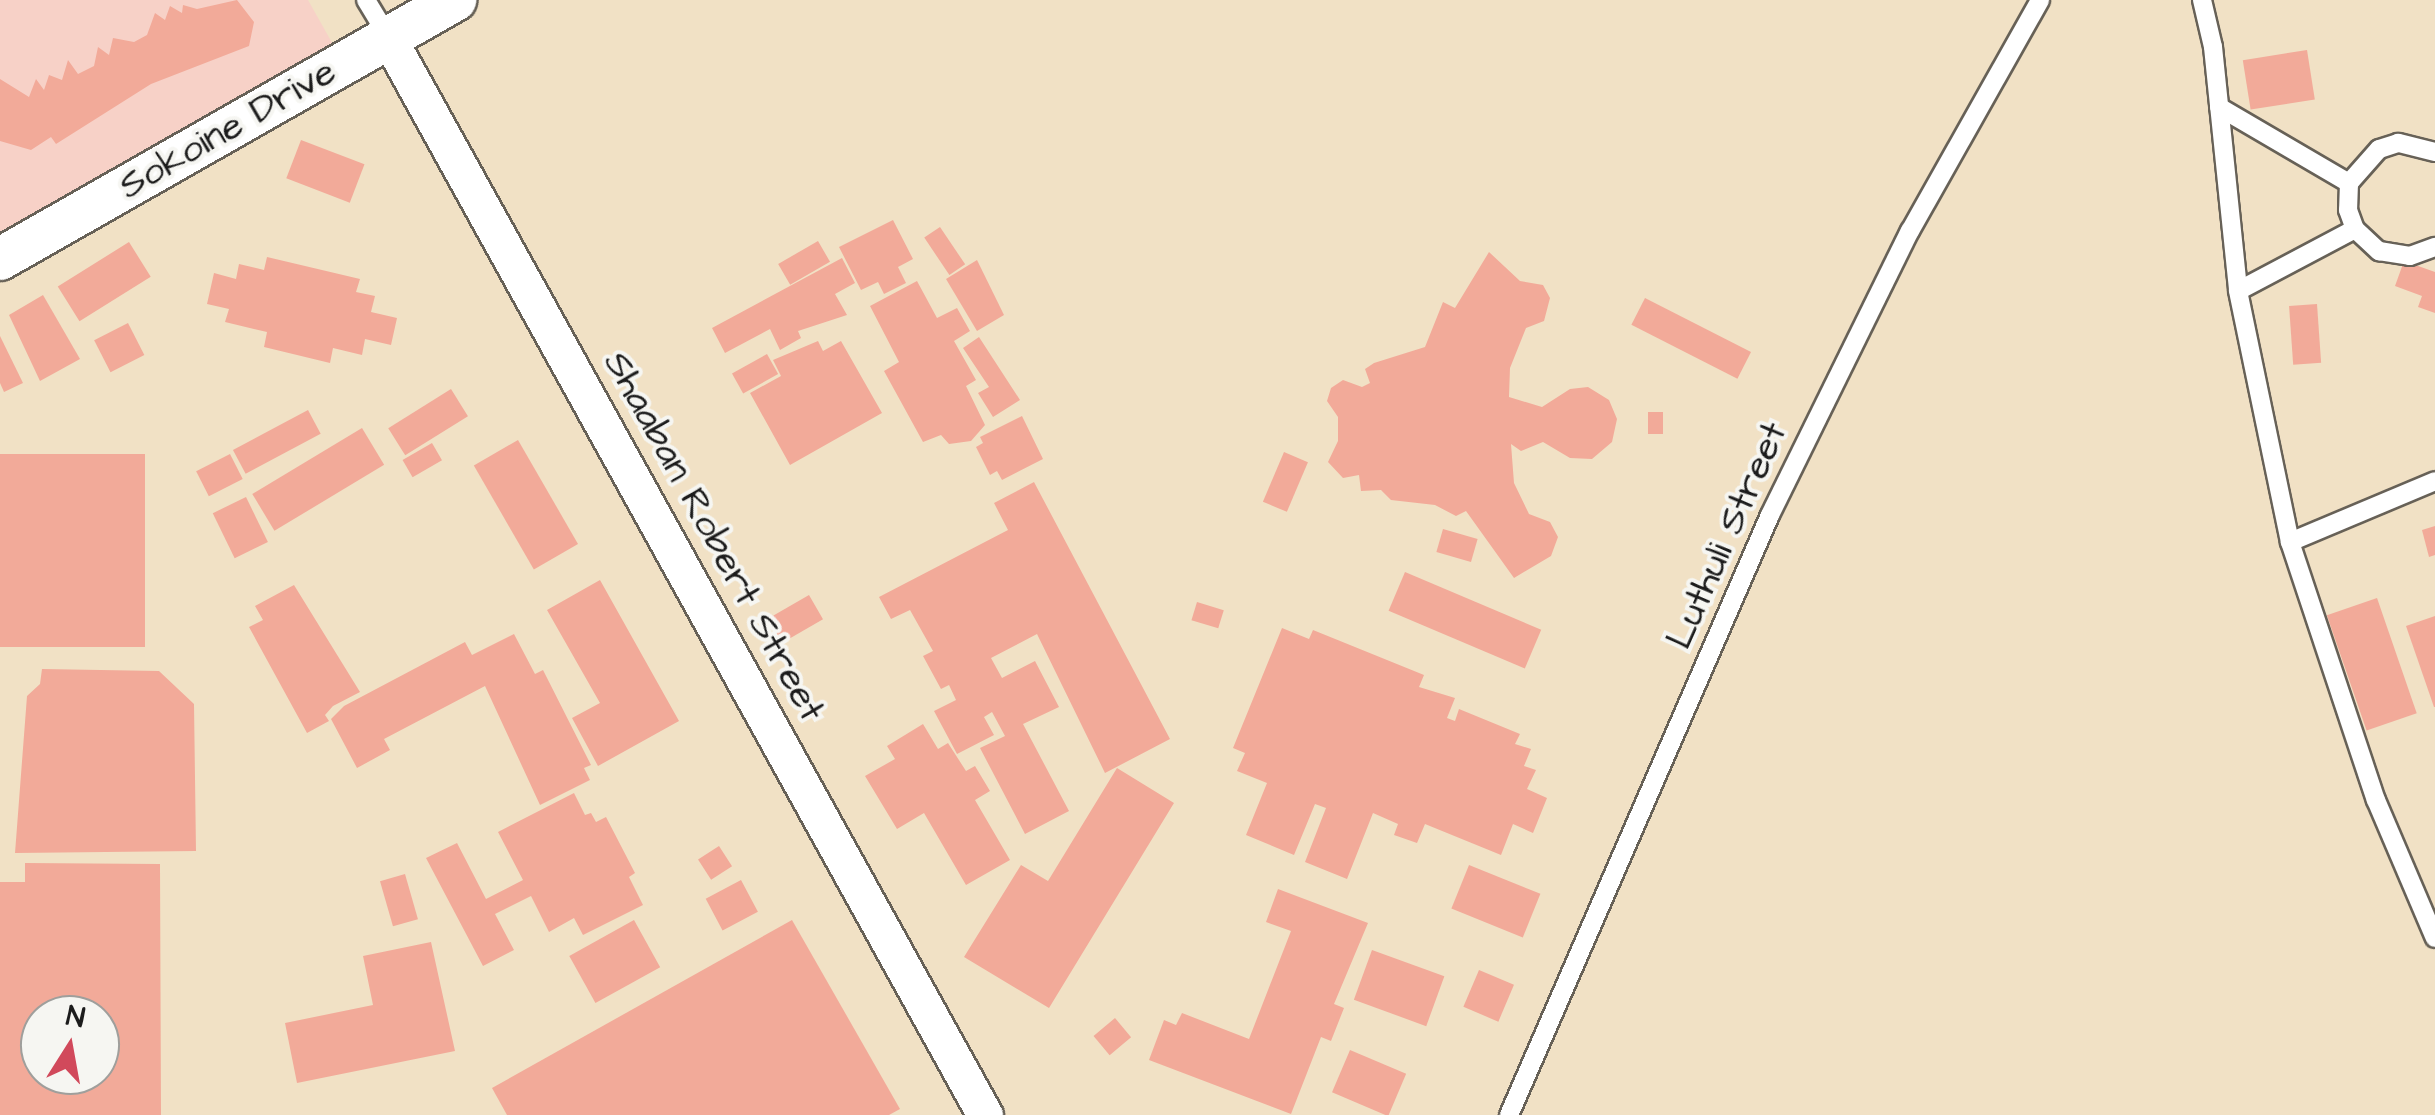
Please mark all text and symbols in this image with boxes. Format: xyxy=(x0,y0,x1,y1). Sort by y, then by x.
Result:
street label: Sokoine Drive xyxy=(112,50,344,210)
street label: Shaaban Robert Street xyxy=(592,344,834,730)
street label: Luthuli Street xyxy=(1658,416,1798,656)
north arrow xyxy=(20,995,120,1095)
text: N xyxy=(63,996,88,1038)

